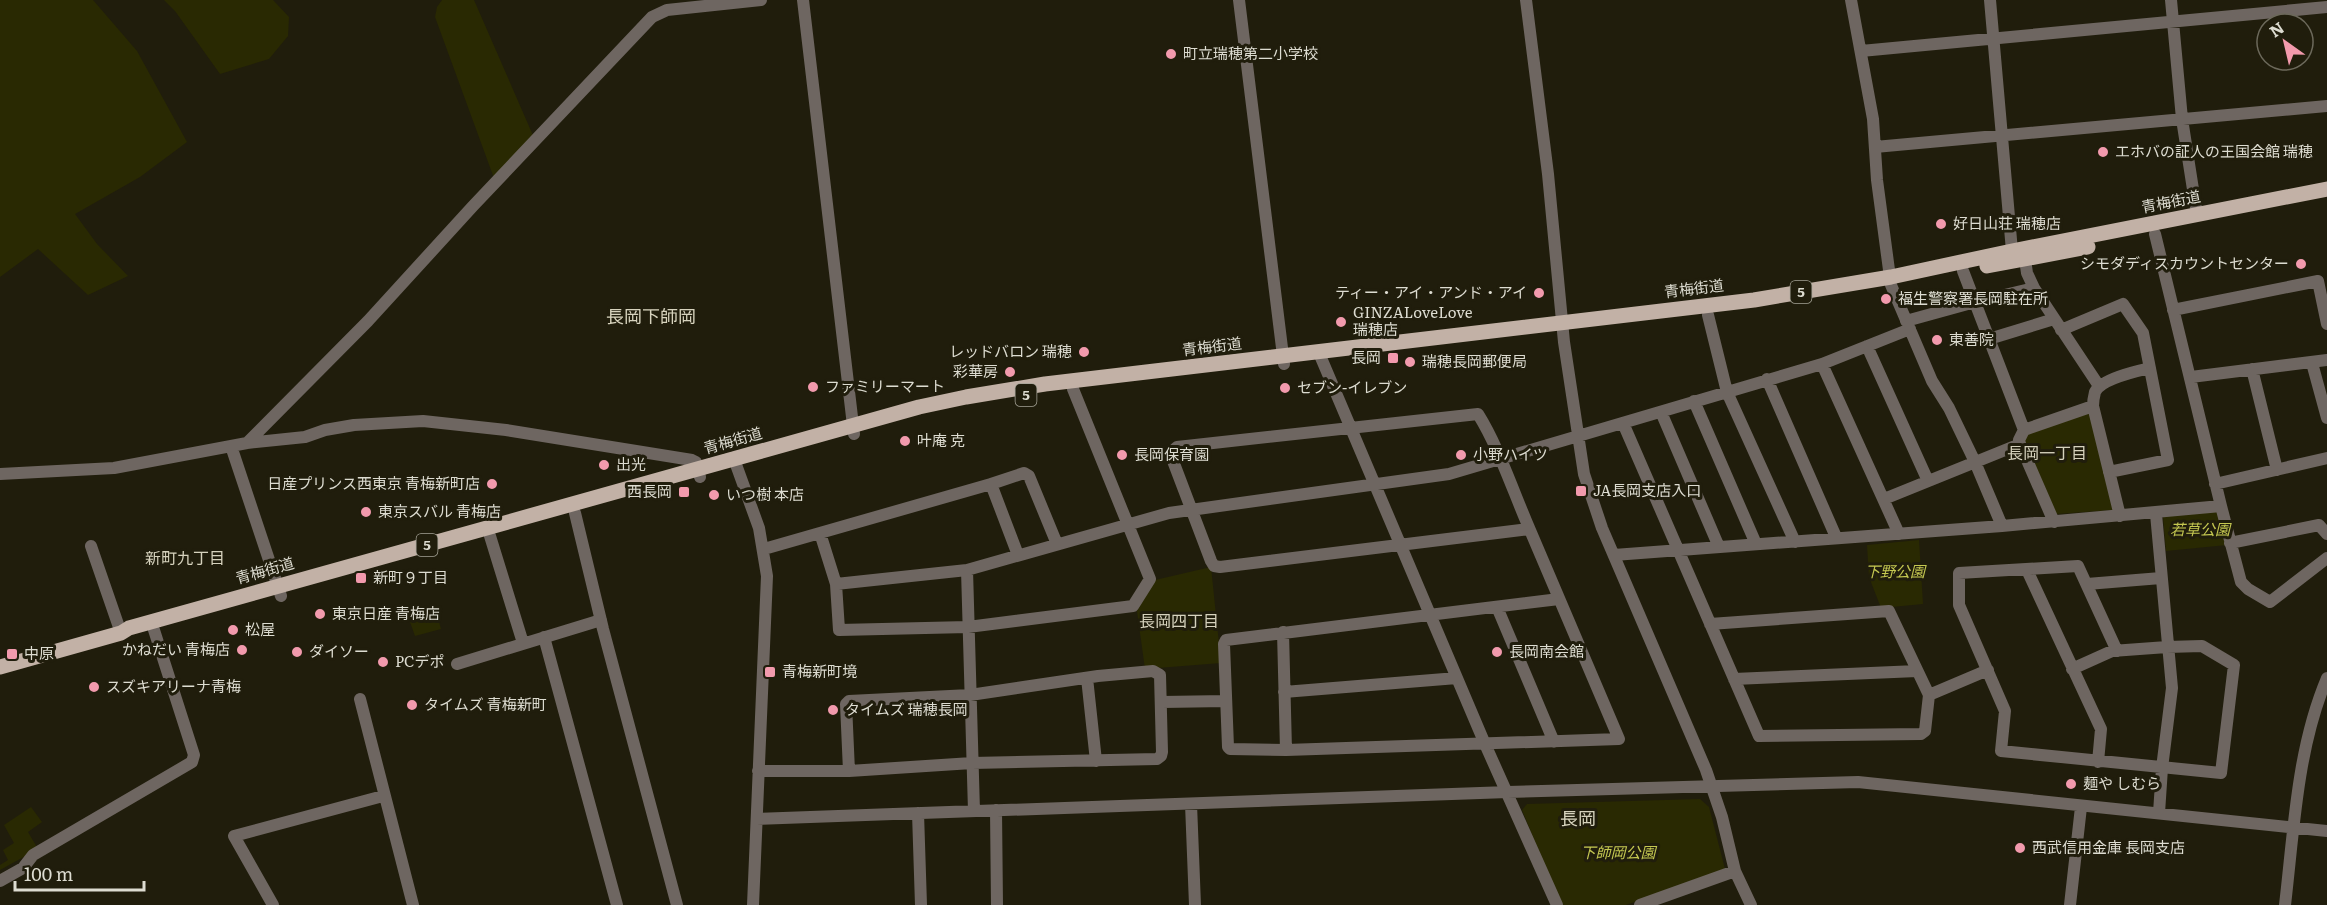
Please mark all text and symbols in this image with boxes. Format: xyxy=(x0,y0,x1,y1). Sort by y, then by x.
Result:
north arrow xyxy=(2255,12,2315,72)
text: N xyxy=(2264,15,2288,42)
place label: 町立瑞穂第二小学校 xyxy=(1183,41,1318,64)
marker: 町立瑞穂第二小学校 xyxy=(1164,47,1178,61)
place label: エホバの証人の王国会館 瑞穂 xyxy=(2115,139,2313,162)
marker: エホバの証人の王国会館 瑞穂 xyxy=(2096,145,2110,159)
street label: 青梅街道 xyxy=(2139,184,2202,218)
place label: 好日山荘 瑞穂店 xyxy=(1953,211,2061,234)
marker: 好日山荘 瑞穂店 xyxy=(1934,217,1948,231)
place label: シモダディスカウントセンター xyxy=(2080,251,2289,274)
marker: シモダディスカウントセンター xyxy=(2294,257,2308,271)
street label: 青梅街道 xyxy=(1663,272,1725,303)
place label: ティー・アイ・アンド・アイ xyxy=(1335,280,1527,303)
road number: 5 xyxy=(1790,281,1812,303)
marker: ティー・アイ・アンド・アイ xyxy=(1532,286,1546,300)
place label: 福生警察署長岡駐在所 xyxy=(1898,286,2048,309)
marker: 福生警察署長岡駐在所 xyxy=(1879,292,1893,306)
place label: GINZALoveLove 瑞穂店 xyxy=(1353,300,1473,340)
district label: 長岡下師岡 xyxy=(606,302,696,329)
marker: GINZALoveLove 瑞穂店 xyxy=(1334,315,1348,329)
place label: 東善院 xyxy=(1949,327,1994,350)
street label: 青梅街道 xyxy=(1181,330,1243,361)
marker: 東善院 xyxy=(1930,333,1944,347)
place label: レッドバロン 瑞穂 xyxy=(949,339,1072,362)
marker: レッドバロン 瑞穂 xyxy=(1077,345,1091,359)
place label: 長岡 xyxy=(1351,345,1381,368)
place label: 瑞穂長岡郵便局 xyxy=(1422,349,1527,372)
marker: 長岡 xyxy=(1386,351,1400,365)
marker: 瑞穂長岡郵便局 xyxy=(1403,355,1417,369)
place label: 彩華房 xyxy=(953,359,998,382)
marker: 彩華房 xyxy=(1003,365,1017,379)
place label: ファミリーマート xyxy=(825,374,945,397)
place label: セブン-イレブン xyxy=(1297,375,1407,398)
marker: ファミリーマート xyxy=(806,380,820,394)
marker: セブン-イレブン xyxy=(1278,381,1292,395)
road number: 5 xyxy=(1016,384,1036,406)
street label: 青梅街道 xyxy=(701,420,765,459)
place label: 叶庵 克 xyxy=(917,428,965,451)
marker: 叶庵 克 xyxy=(898,434,912,448)
district label: 長岡一丁目 xyxy=(2007,440,2087,464)
place label: 長岡保育園 xyxy=(1134,442,1209,465)
place label: 小野ハイツ xyxy=(1473,442,1548,465)
marker: 長岡保育園 xyxy=(1115,448,1129,462)
marker: 小野ハイツ xyxy=(1454,448,1468,462)
place label: 出光 xyxy=(616,452,646,475)
marker: 出光 xyxy=(597,458,611,472)
place label: 日産プリンス西東京 青梅新町店 xyxy=(267,471,480,494)
marker: 日産プリンス西東京 青梅新町店 xyxy=(485,477,499,491)
place label: JA長岡支店入口 xyxy=(1593,478,1701,501)
place label: 西長岡 xyxy=(627,479,672,502)
place label: いつ樹 本店 xyxy=(726,482,804,505)
marker: JA長岡支店入口 xyxy=(1574,484,1588,498)
marker: 西長岡 xyxy=(677,485,691,499)
marker: いつ樹 本店 xyxy=(707,488,721,502)
place label: 東京スバル 青梅店 xyxy=(378,499,501,522)
marker: 東京スバル 青梅店 xyxy=(359,505,373,519)
park label: 若草公園 xyxy=(2170,517,2232,540)
road number: 5 xyxy=(416,534,438,556)
district label: 新町九丁目 xyxy=(145,545,225,569)
street label: 青梅街道 xyxy=(233,550,297,589)
park label: 下野公園 xyxy=(1865,559,1927,582)
place label: 新町９丁目 xyxy=(373,565,448,588)
marker: 新町９丁目 xyxy=(354,571,368,585)
place label: 東京日産 青梅店 xyxy=(332,601,440,624)
marker: 東京日産 青梅店 xyxy=(313,607,327,621)
district label: 長岡四丁目 xyxy=(1139,608,1219,632)
place label: 松屋 xyxy=(245,617,275,640)
marker: 松屋 xyxy=(226,623,240,637)
place label: かねだい 青梅店 xyxy=(122,637,230,660)
place label: ダイソー xyxy=(309,639,369,662)
place label: 長岡南会館 xyxy=(1509,639,1584,662)
place label: 中原 xyxy=(24,641,54,664)
marker: かねだい 青梅店 xyxy=(235,643,249,657)
marker: ダイソー xyxy=(290,645,304,659)
marker: 長岡南会館 xyxy=(1490,645,1504,659)
marker: 中原 xyxy=(5,647,19,661)
place label: PCデポ xyxy=(395,649,445,672)
marker: PCデポ xyxy=(376,655,390,669)
place label: 青梅新町境 xyxy=(782,659,857,682)
marker: 青梅新町境 xyxy=(763,665,777,679)
place label: スズキアリーナ青梅 xyxy=(106,674,241,697)
marker: スズキアリーナ青梅 xyxy=(87,680,101,694)
place label: タイムズ 青梅新町 xyxy=(424,692,547,715)
place label: タイムズ 瑞穂長岡 xyxy=(845,697,968,720)
marker: タイムズ 青梅新町 xyxy=(405,698,419,712)
marker: タイムズ 瑞穂長岡 xyxy=(826,703,840,717)
place label: 麺や しむら xyxy=(2083,771,2161,794)
marker: 麺や しむら xyxy=(2064,777,2078,791)
district label: 長岡 xyxy=(1560,804,1596,831)
place label: 西武信用金庫 長岡支店 xyxy=(2032,835,2185,858)
park label: 下師岡公園 xyxy=(1580,840,1657,863)
marker: 西武信用金庫 長岡支店 xyxy=(2013,841,2027,855)
scale bar xyxy=(15,854,144,892)
text: 100 m xyxy=(24,860,73,887)

